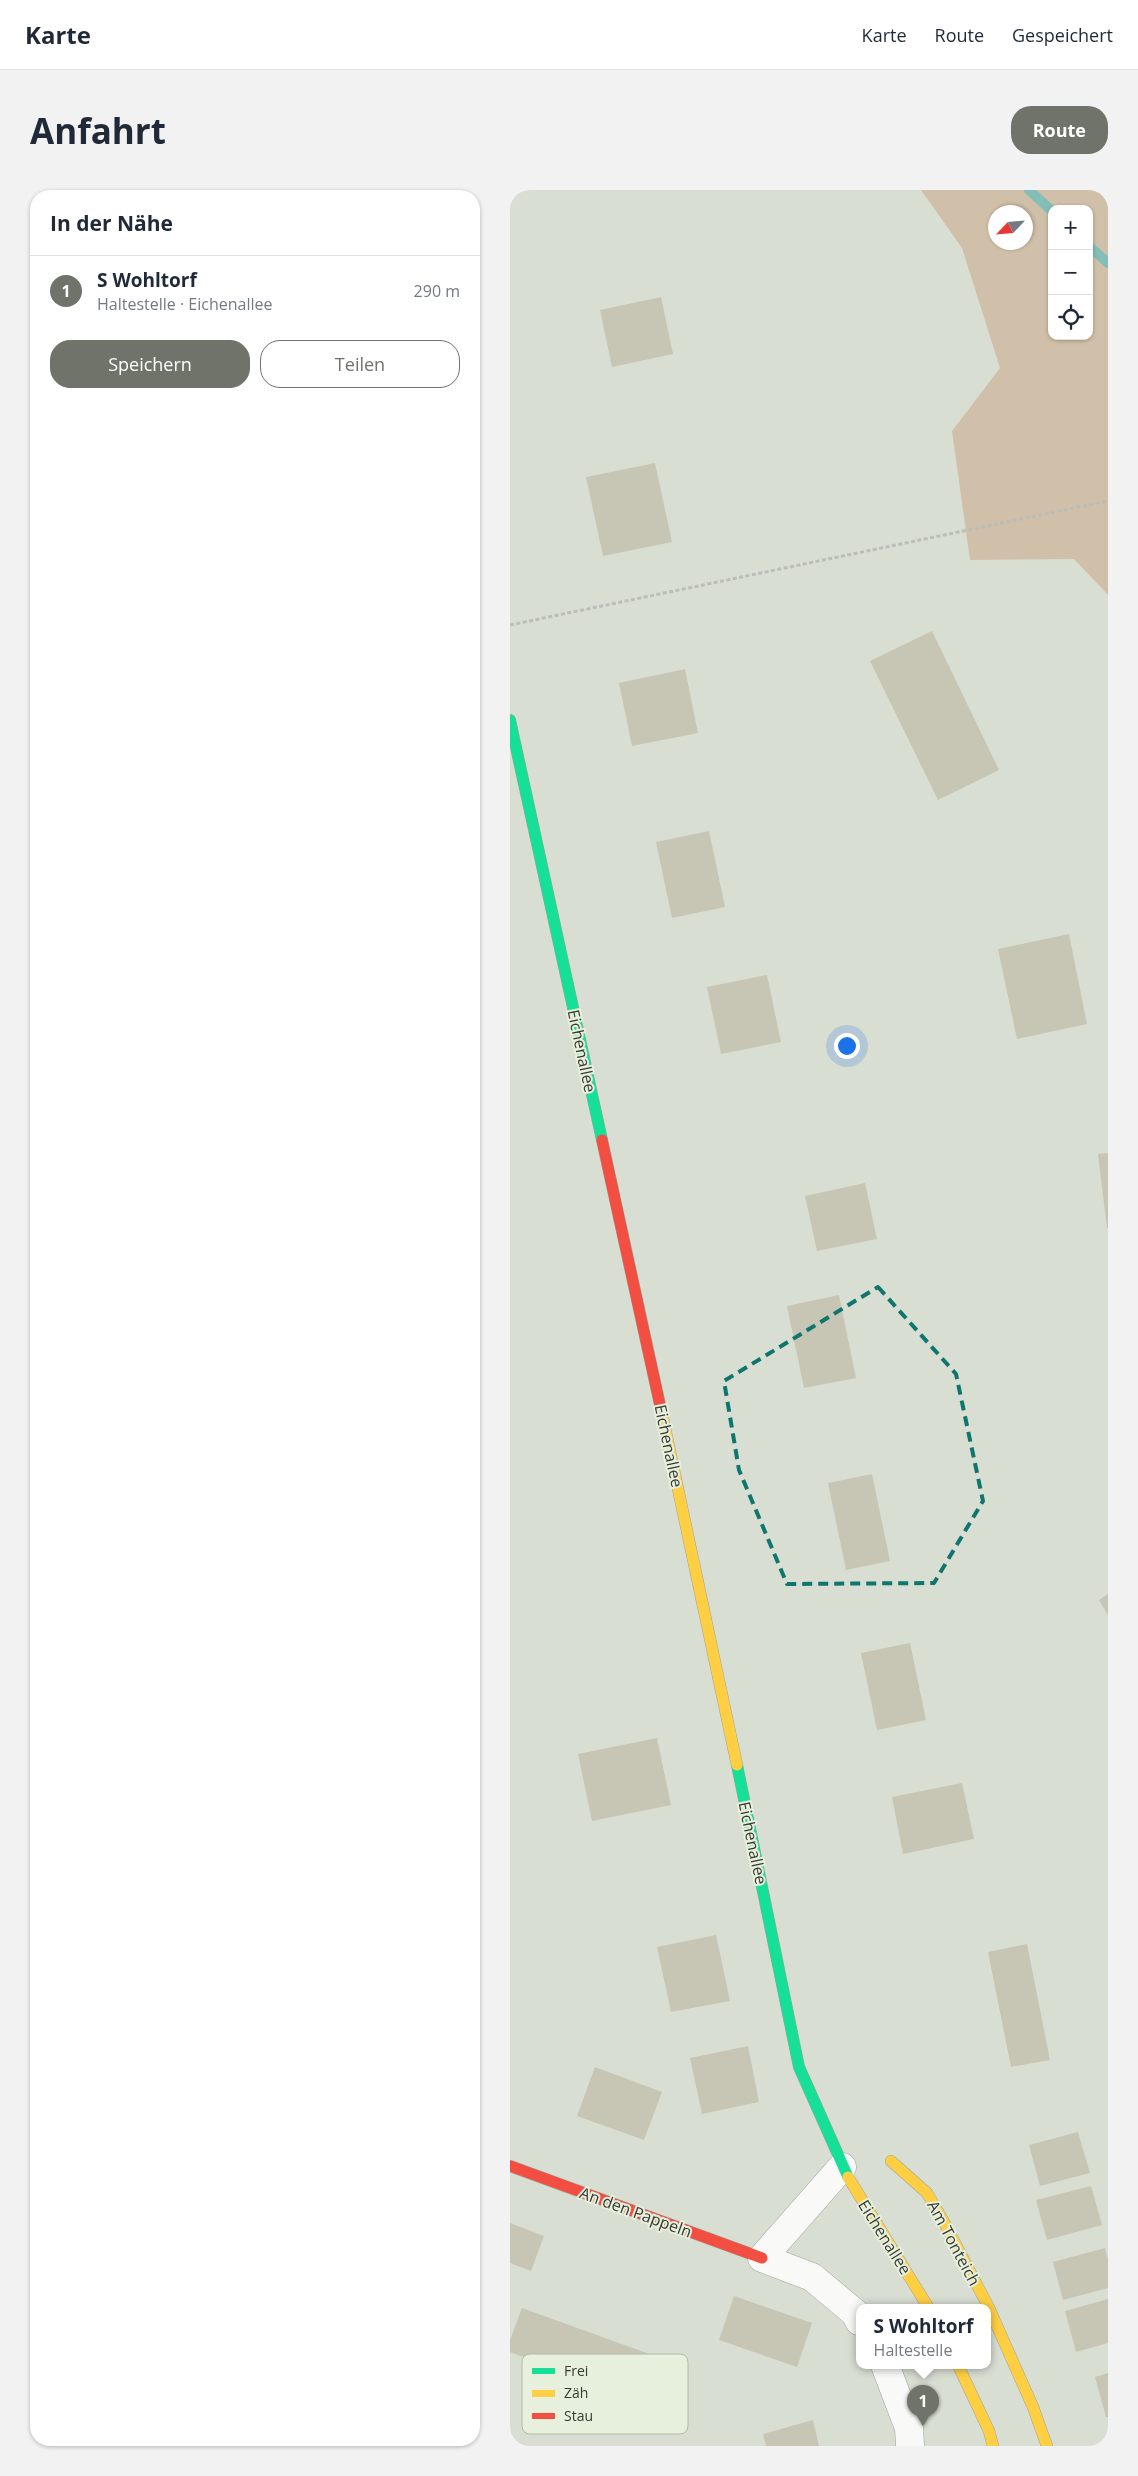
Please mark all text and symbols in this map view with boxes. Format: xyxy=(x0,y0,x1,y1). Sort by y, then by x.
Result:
text: Karte xyxy=(25,18,91,51)
text: Karte xyxy=(862,23,907,47)
text: Route xyxy=(935,23,984,47)
text: Gespeichert xyxy=(1012,23,1113,47)
button: Route xyxy=(1011,106,1108,154)
text: Anfahrt xyxy=(30,107,166,154)
north arrow xyxy=(988,205,1033,250)
map controls xyxy=(1048,205,1093,340)
button: + xyxy=(1048,205,1093,250)
text: In der Nähe xyxy=(50,209,173,237)
button: − xyxy=(1048,250,1093,295)
text: S Wohltorf xyxy=(97,267,197,293)
text: 1 xyxy=(61,280,71,302)
text: 290 m xyxy=(414,280,460,302)
text: Haltestelle · Eichenallee xyxy=(97,293,272,315)
button: locate xyxy=(1048,295,1093,340)
button: Speichern xyxy=(50,340,250,388)
button: Teilen xyxy=(260,340,460,388)
street label: Eichenallee xyxy=(562,1008,602,1094)
your location xyxy=(834,1033,860,1059)
street label: Eichenallee xyxy=(649,1403,689,1489)
street label: Eichenallee xyxy=(733,1800,773,1886)
street label: An den Pappeln xyxy=(577,2182,695,2242)
street label: Eichenallee xyxy=(853,2195,917,2279)
street label: Am Tonteich xyxy=(922,2197,986,2289)
popup xyxy=(856,2304,991,2369)
text: S Wohltorf xyxy=(874,2313,973,2339)
text: Haltestelle xyxy=(874,2339,952,2361)
legend xyxy=(522,2354,688,2434)
text: Frei xyxy=(564,2361,588,2380)
text: Zäh xyxy=(564,2383,588,2402)
pin: 1 xyxy=(907,2385,939,2426)
text: Stau xyxy=(564,2406,593,2425)

